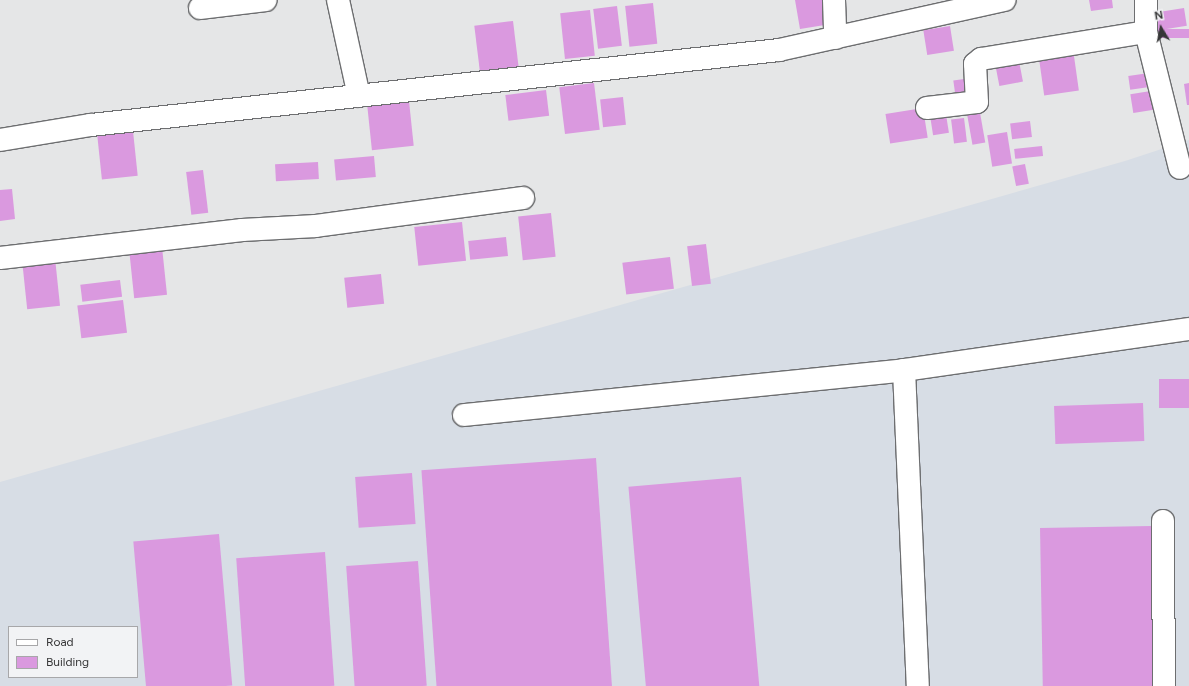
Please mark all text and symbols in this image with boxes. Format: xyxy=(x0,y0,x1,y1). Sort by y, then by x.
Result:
north arrow xyxy=(1141,8,1181,48)
text: N xyxy=(1153,9,1164,23)
legend xyxy=(8,626,138,678)
text: Road xyxy=(46,635,74,649)
text: Building xyxy=(46,655,89,669)

